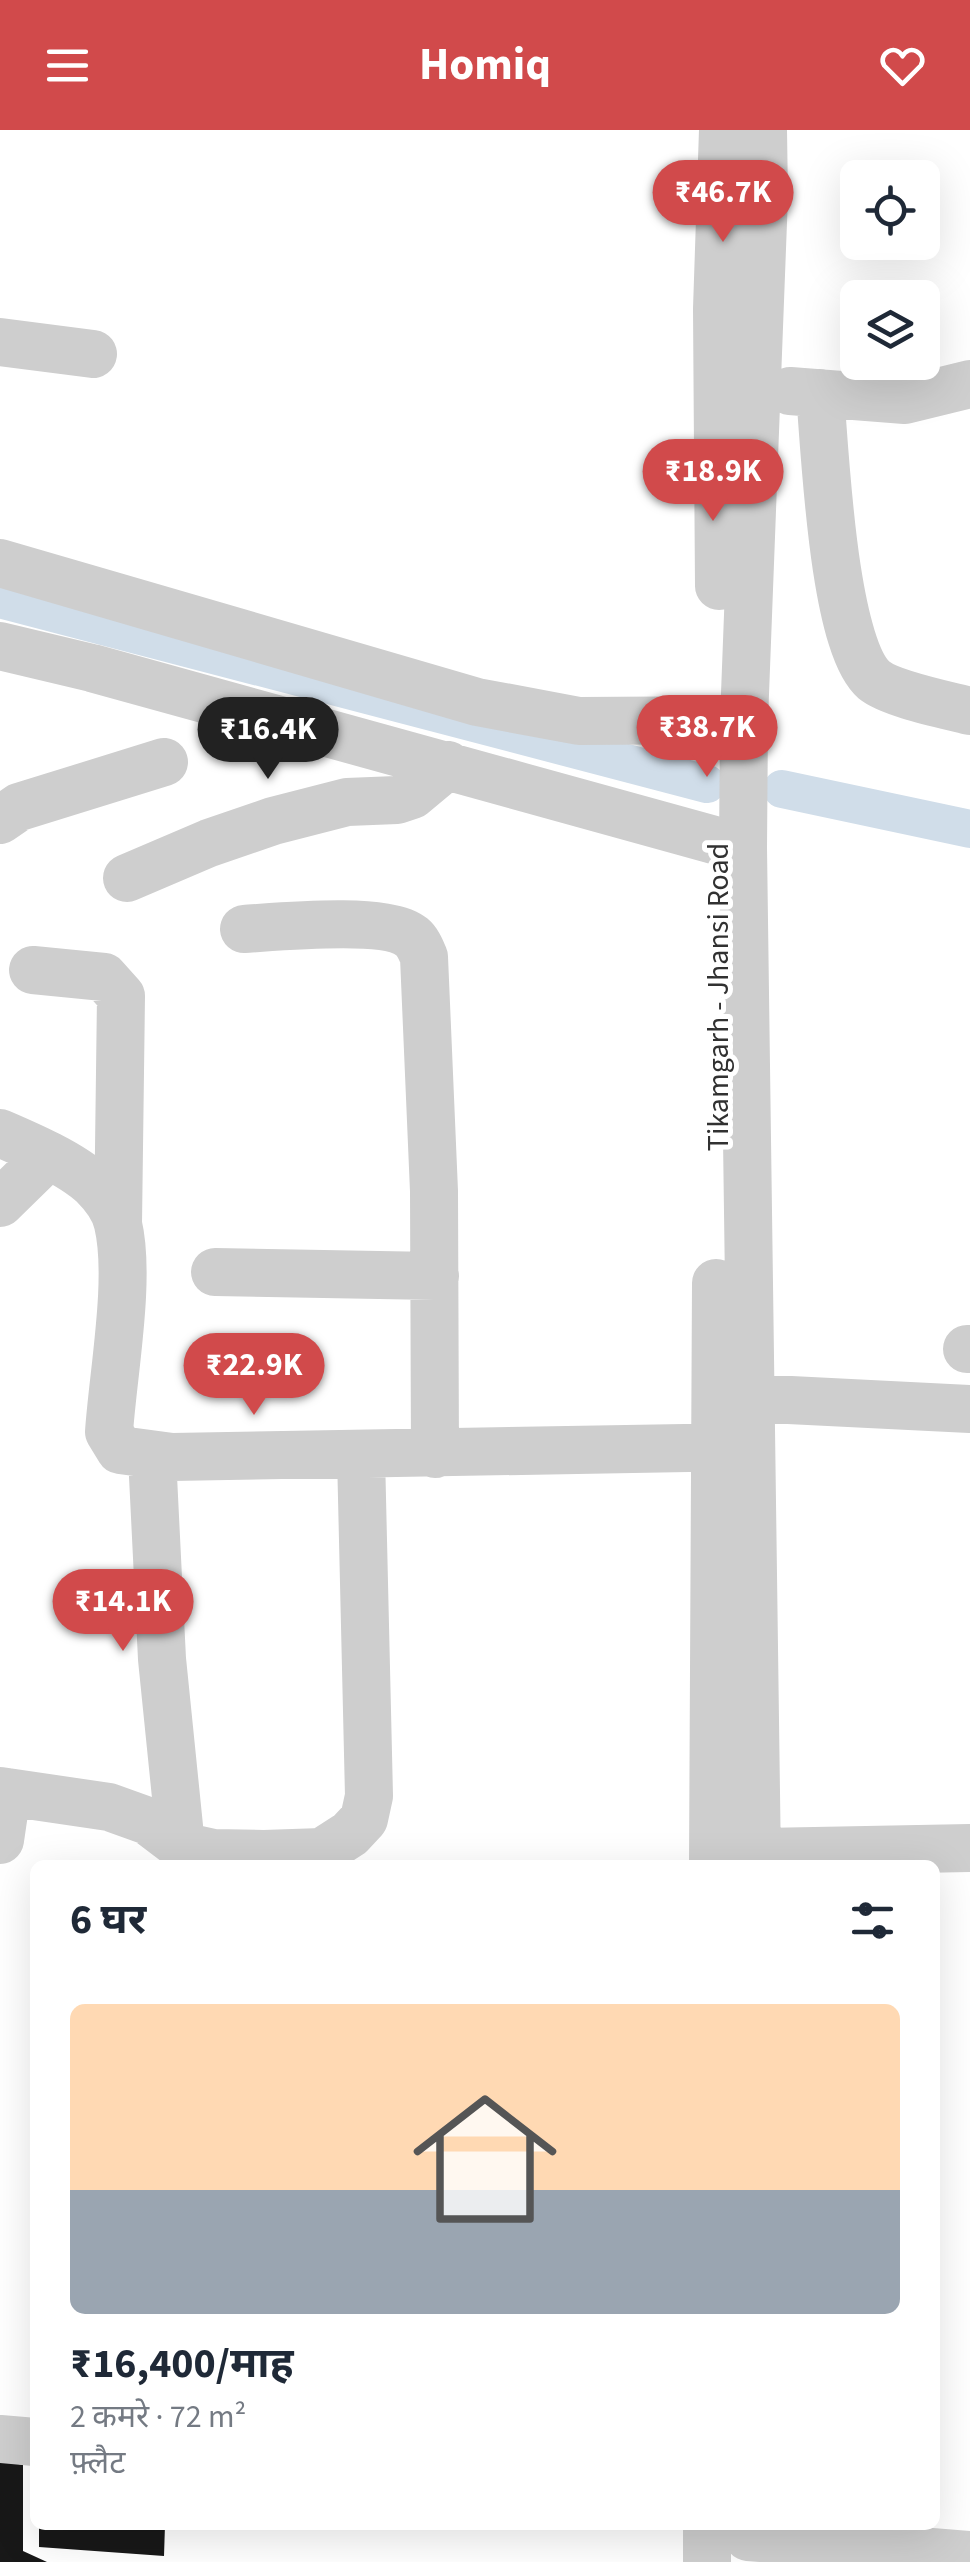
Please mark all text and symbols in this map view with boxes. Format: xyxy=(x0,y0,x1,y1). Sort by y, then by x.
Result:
text: Homiq xyxy=(419,33,551,97)
icon: menu xyxy=(40,38,95,93)
icon: heart xyxy=(875,38,930,93)
pin: ₹46.7K xyxy=(642,160,804,245)
map controls xyxy=(840,160,940,380)
button: locate xyxy=(840,160,940,260)
text: ₹46.7K xyxy=(675,169,771,215)
button: layers xyxy=(840,280,940,380)
pin: ₹18.9K xyxy=(632,439,794,524)
text: ₹18.9K xyxy=(665,448,761,494)
pin: ₹38.7K xyxy=(626,695,788,780)
pin: ₹16.4K xyxy=(187,697,349,782)
text: ₹38.7K xyxy=(659,704,755,750)
text: ₹16.4K xyxy=(220,706,316,752)
street label: Tikamgarh - Jhansi Road xyxy=(697,843,740,1151)
pin: ₹22.9K xyxy=(173,1333,335,1418)
text: ₹22.9K xyxy=(206,1342,302,1388)
pin: ₹14.1K xyxy=(42,1569,204,1654)
text: ₹14.1K xyxy=(75,1578,171,1624)
text: 6 घर xyxy=(70,1890,146,1950)
icon: filters xyxy=(845,1893,900,1948)
icon: home xyxy=(395,2069,575,2249)
text: ₹16,400/माह xyxy=(70,2334,293,2394)
text: 2 कमरे · 72 m² xyxy=(70,2394,246,2440)
text: फ़्लैट xyxy=(70,2440,125,2486)

